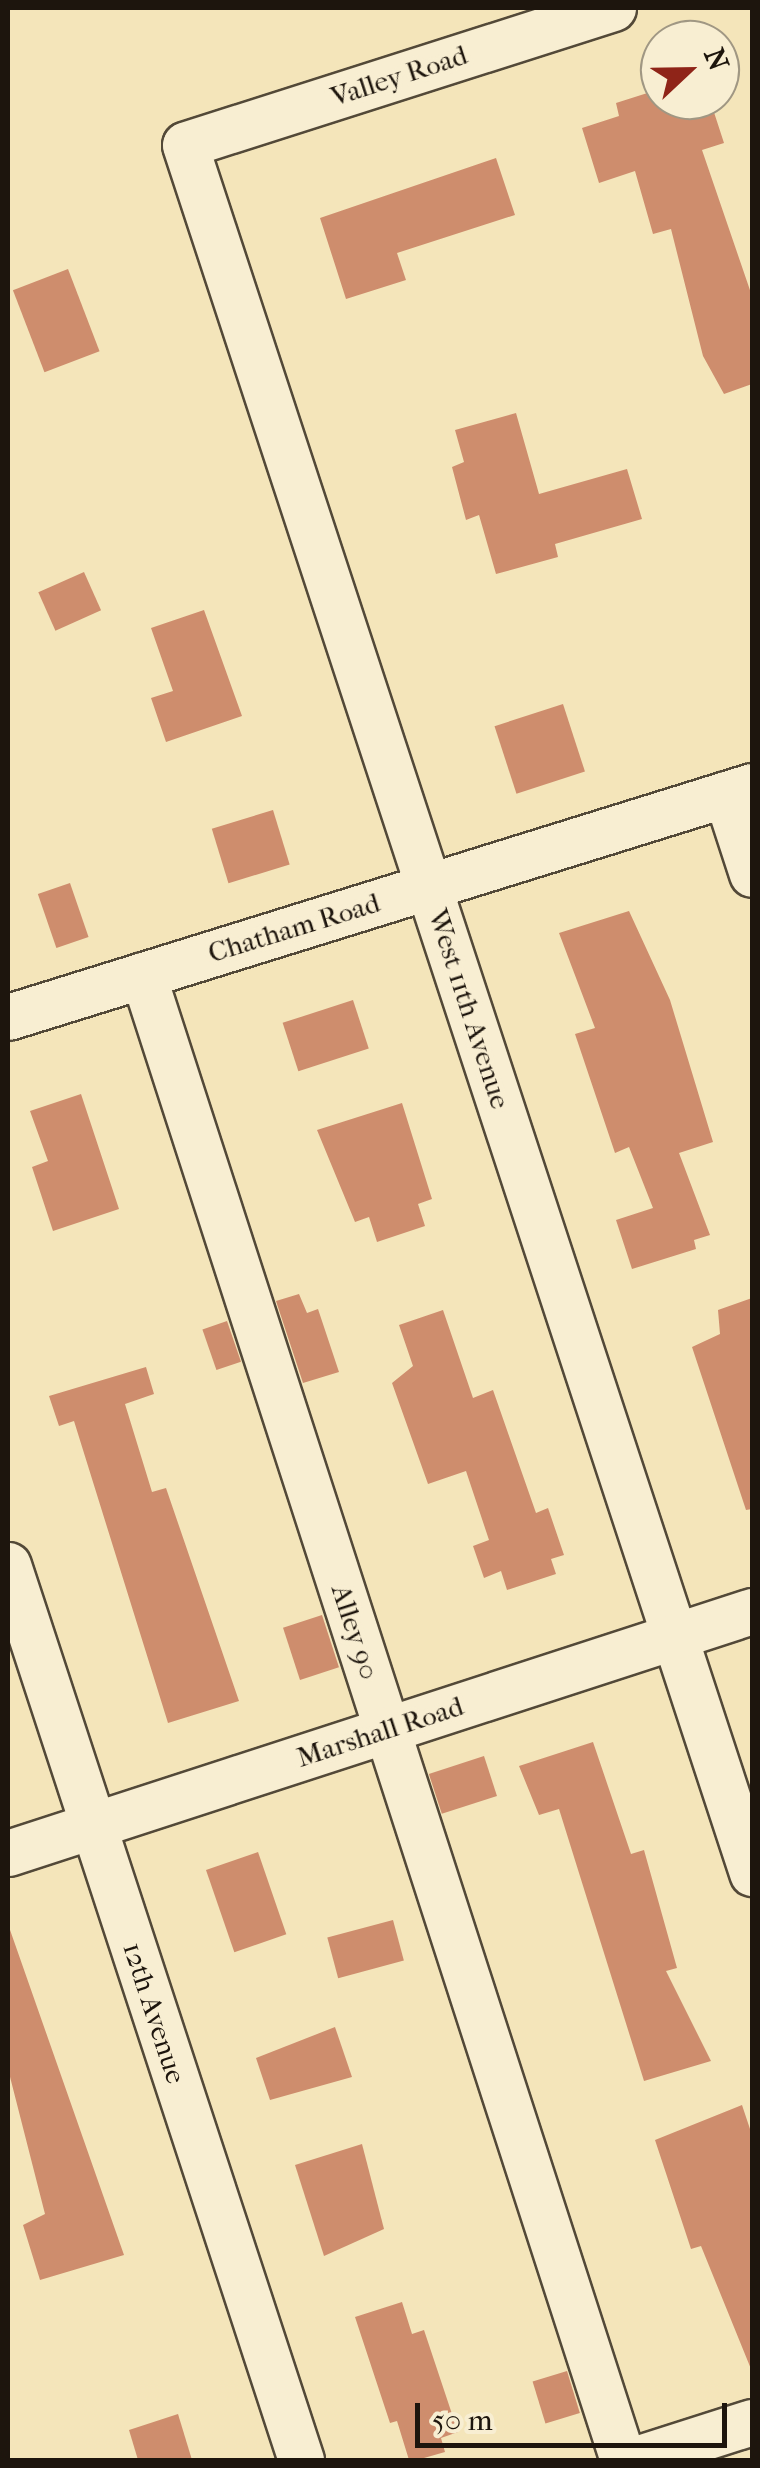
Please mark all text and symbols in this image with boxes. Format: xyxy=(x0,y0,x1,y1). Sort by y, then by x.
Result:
north arrow xyxy=(640,20,740,120)
street label: Valley Road xyxy=(327,38,471,114)
text: N xyxy=(697,43,736,75)
street label: Chatham Road xyxy=(204,886,384,970)
street label: West 11th Avenue xyxy=(421,905,517,1113)
street label: Alley 90 xyxy=(324,1580,386,1684)
street label: Marshall Road xyxy=(292,1689,468,1775)
street label: 12th Avenue xyxy=(115,1938,193,2088)
scale bar xyxy=(420,2383,732,2445)
text: 50 m xyxy=(432,2403,493,2438)

